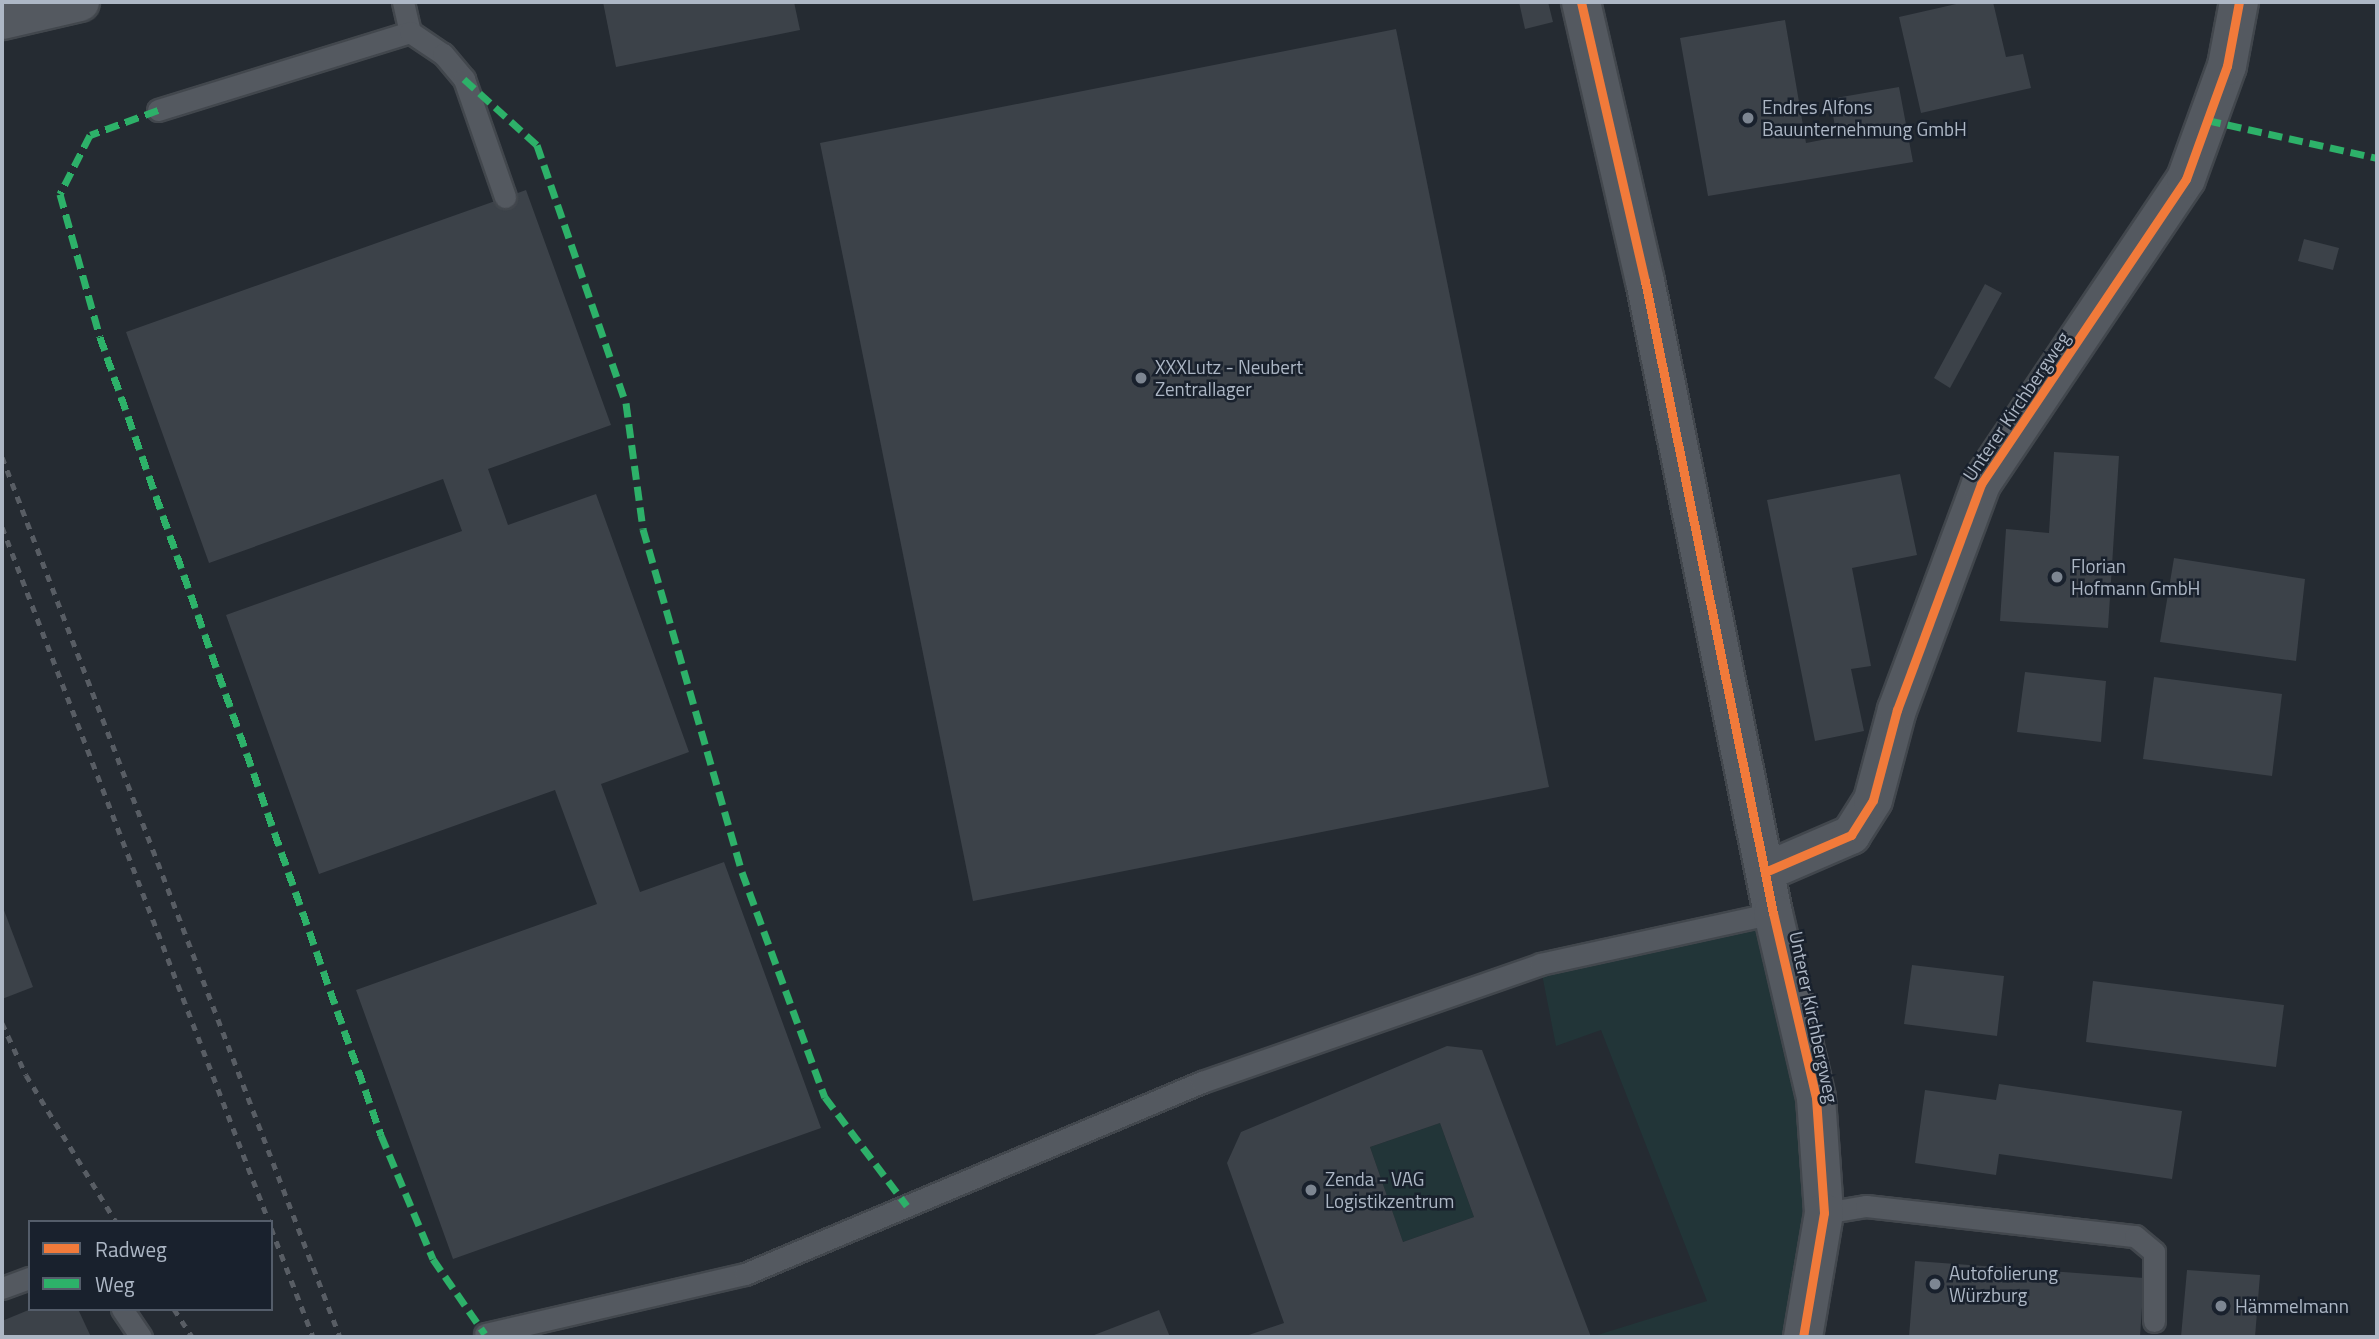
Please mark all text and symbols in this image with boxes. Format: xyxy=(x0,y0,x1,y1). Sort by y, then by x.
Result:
place label: Endres Alfons Bauunternehmung GmbH xyxy=(1762,96,1967,140)
marker: Endres Alfons Bauunternehmung GmbH xyxy=(1740,110,1756,126)
street label: Unterer Kirchbergweg xyxy=(1958,327,2074,485)
place label: XXXLutz - Neubert Zentrallager xyxy=(1155,356,1303,400)
marker: XXXLutz - Neubert Zentrallager xyxy=(1133,370,1149,386)
place label: Florian Hofmann GmbH xyxy=(2071,555,2200,599)
marker: Florian Hofmann GmbH xyxy=(2049,569,2065,585)
street label: Unterer Kirchbergweg xyxy=(1785,929,1843,1105)
place label: Zenda - VAG Logistikzentrum xyxy=(1325,1168,1454,1212)
marker: Zenda - VAG Logistikzentrum xyxy=(1303,1182,1319,1198)
legend xyxy=(28,1220,273,1311)
text: Radweg xyxy=(95,1233,167,1265)
place label: Autofolierung Würzburg xyxy=(1949,1262,2058,1306)
text: Weg xyxy=(95,1268,135,1300)
marker: Autofolierung Würzburg xyxy=(1927,1276,1943,1292)
place label: Hämmelmann xyxy=(2235,1295,2349,1317)
marker: Hämmelmann xyxy=(2213,1298,2229,1314)

